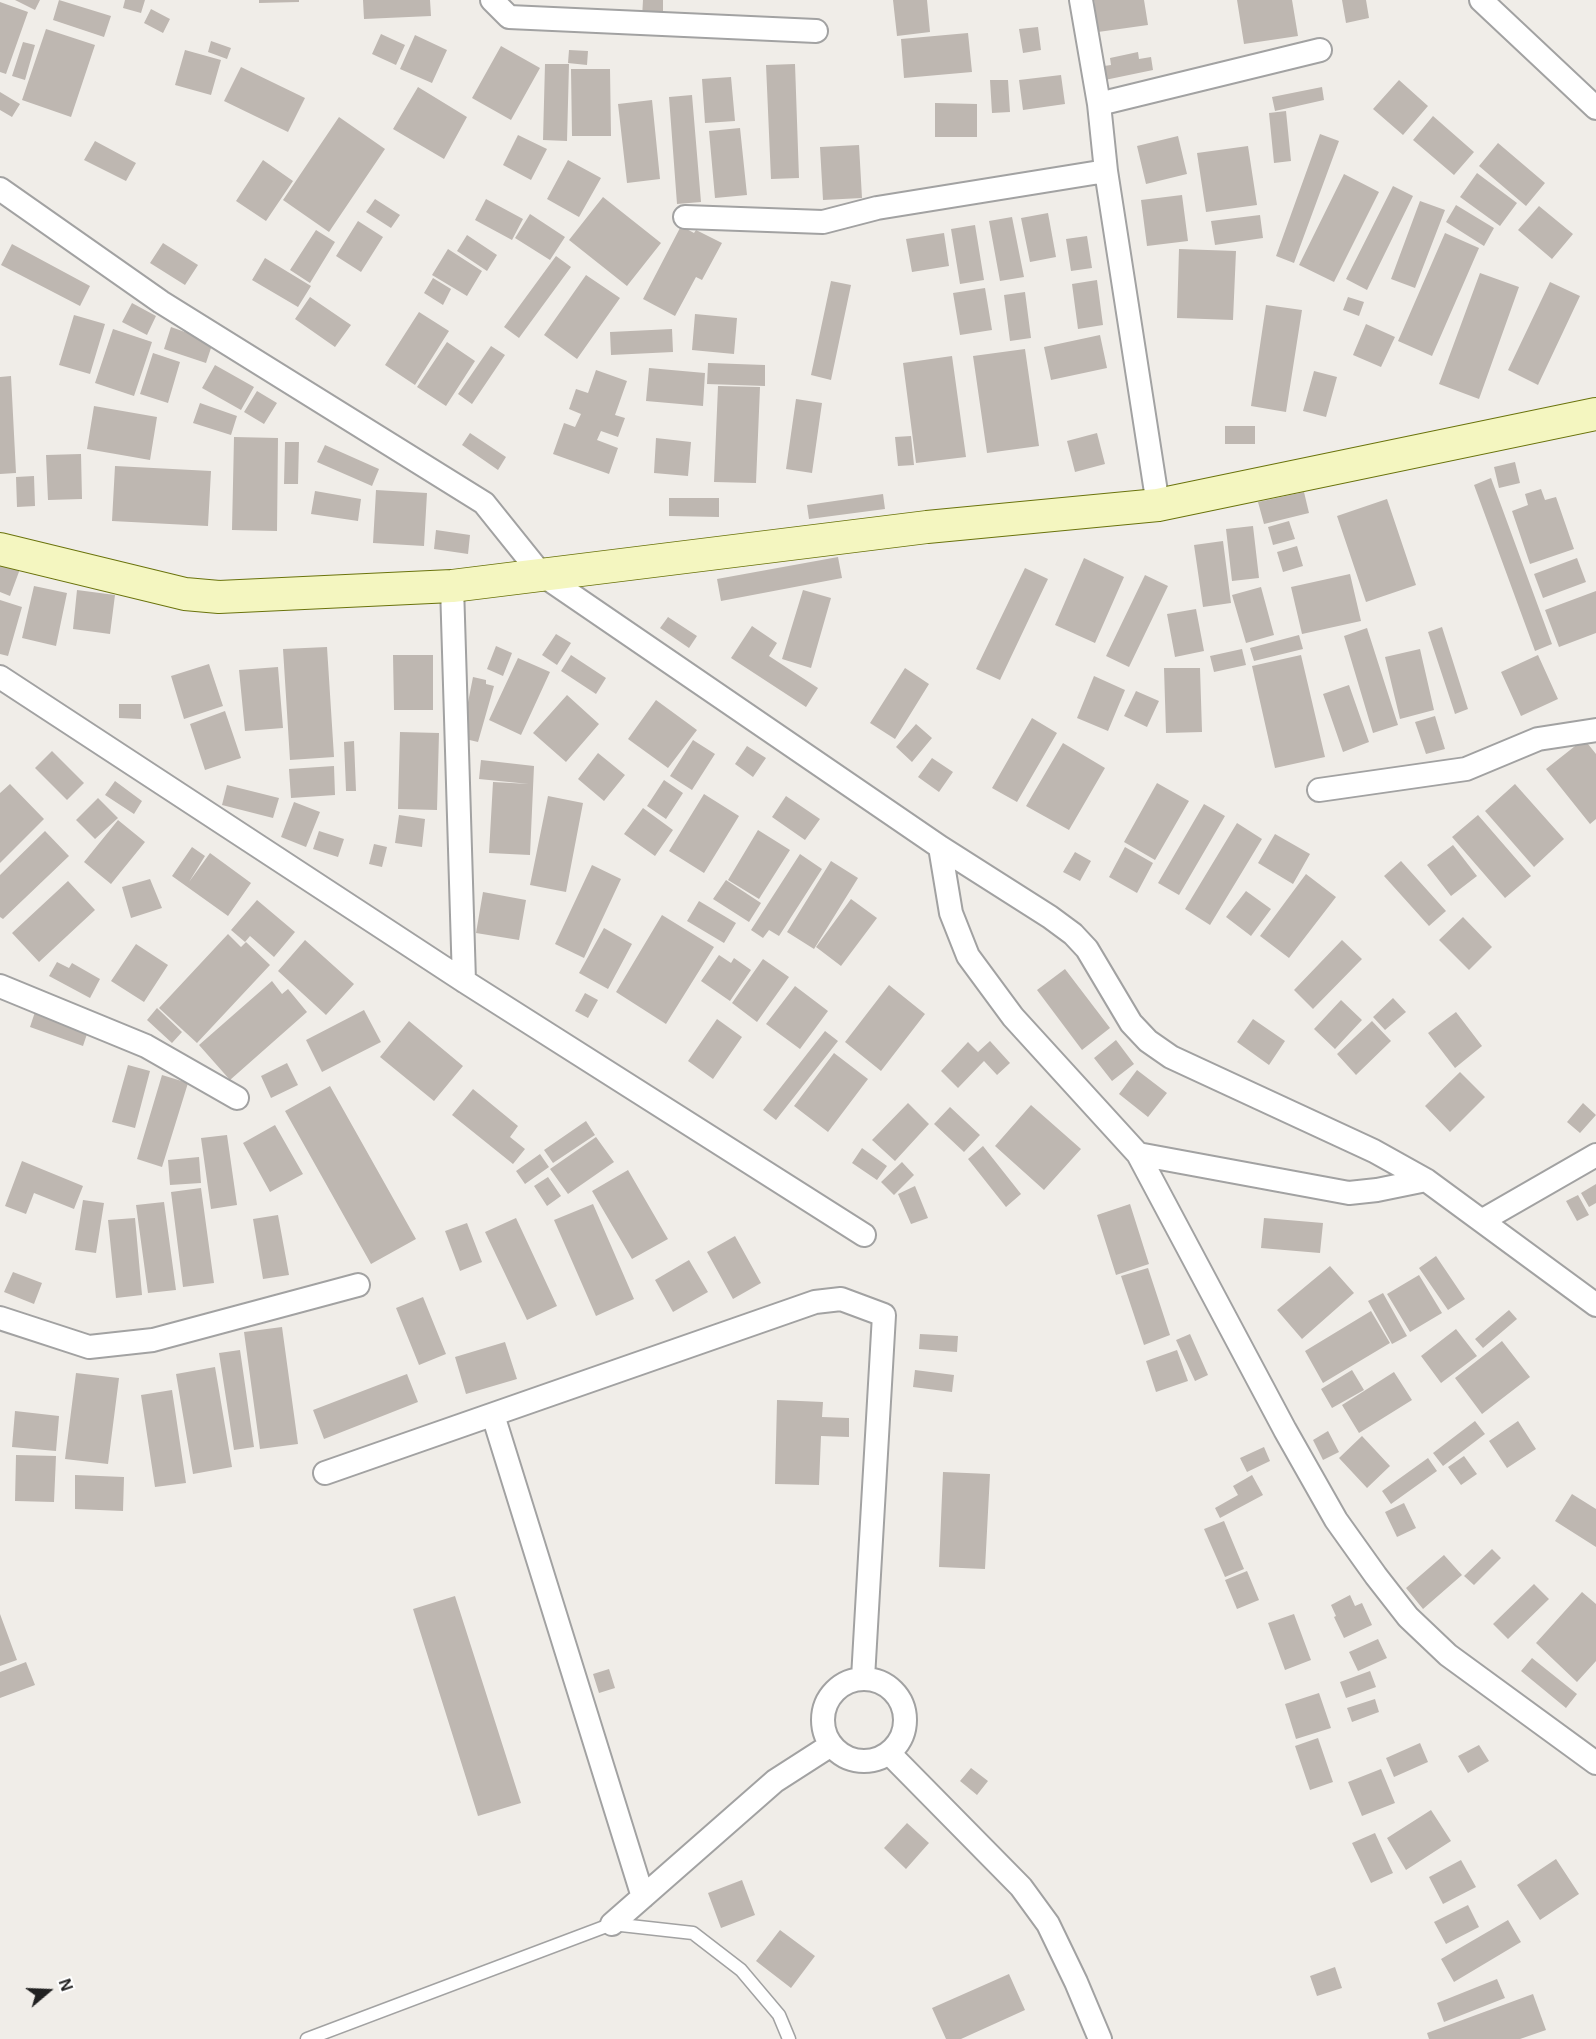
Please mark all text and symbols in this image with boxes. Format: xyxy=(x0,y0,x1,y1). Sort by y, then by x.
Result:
north arrow xyxy=(18,1961,78,2021)
text: N xyxy=(56,1977,75,1993)

